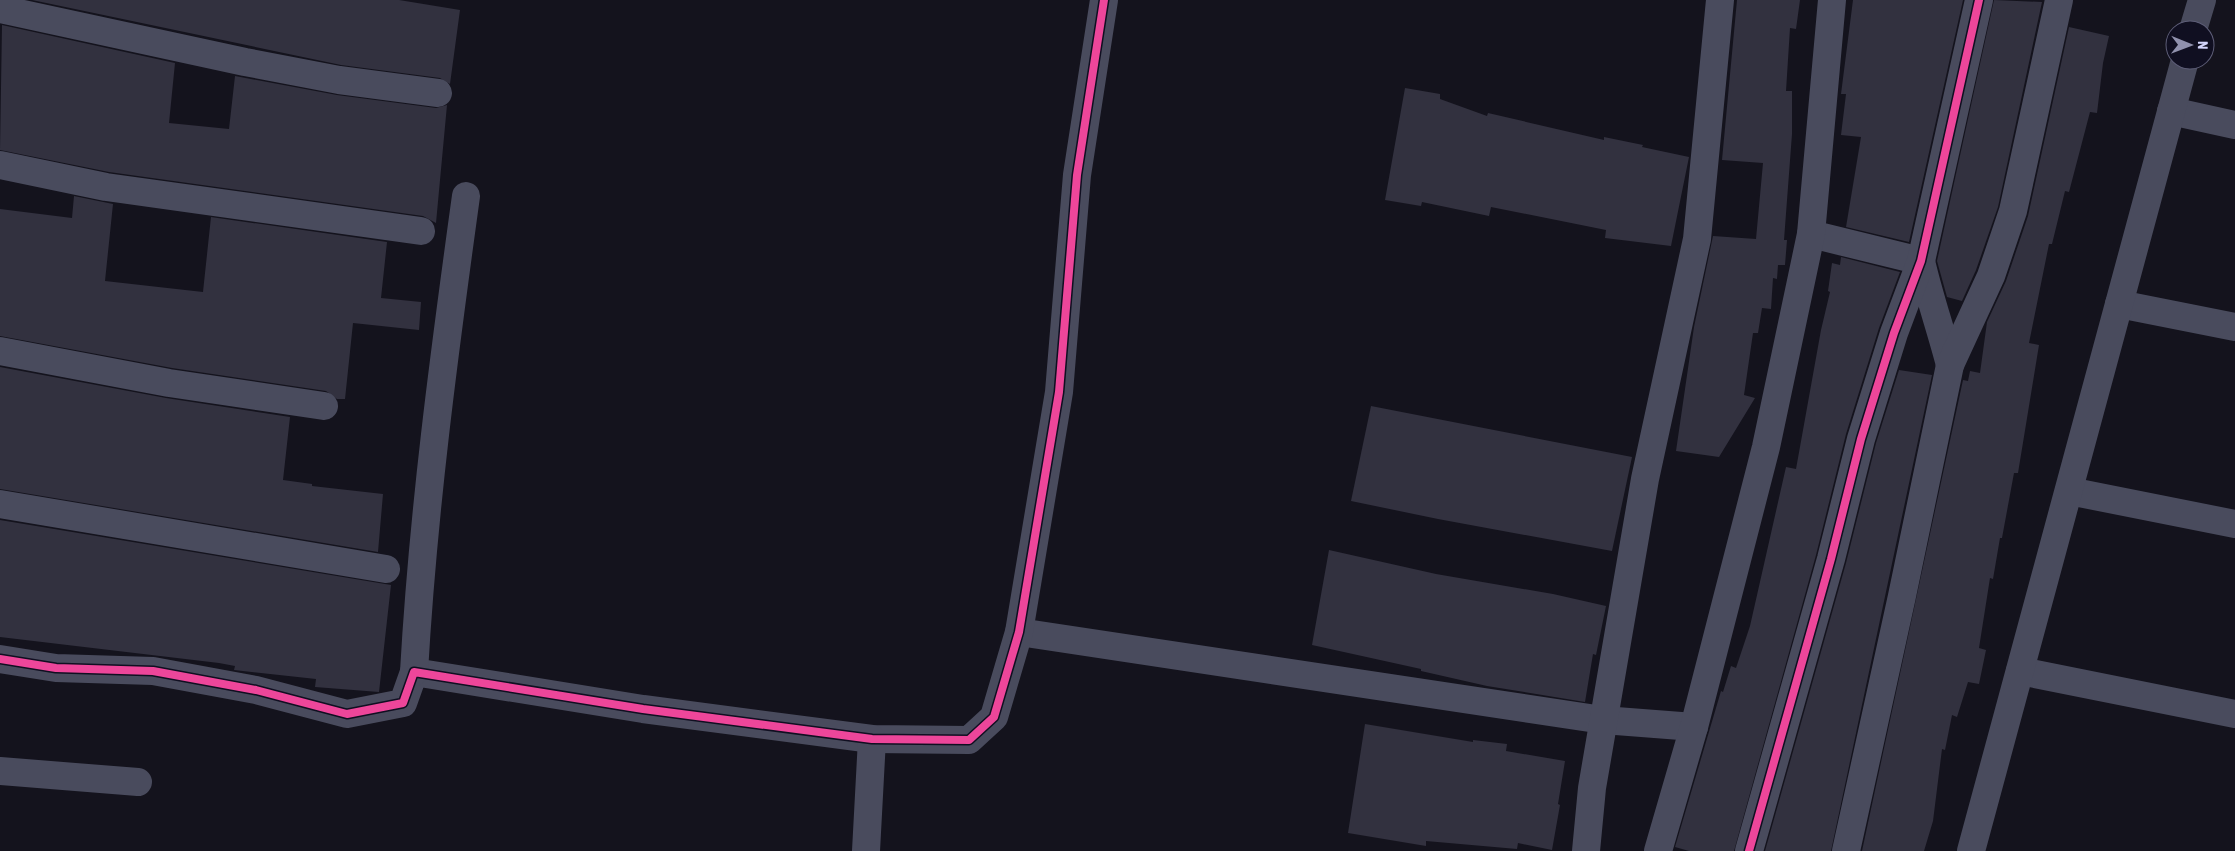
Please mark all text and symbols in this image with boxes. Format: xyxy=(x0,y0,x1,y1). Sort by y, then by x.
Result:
north arrow xyxy=(2165,20,2215,70)
text: N xyxy=(2195,41,2211,49)

